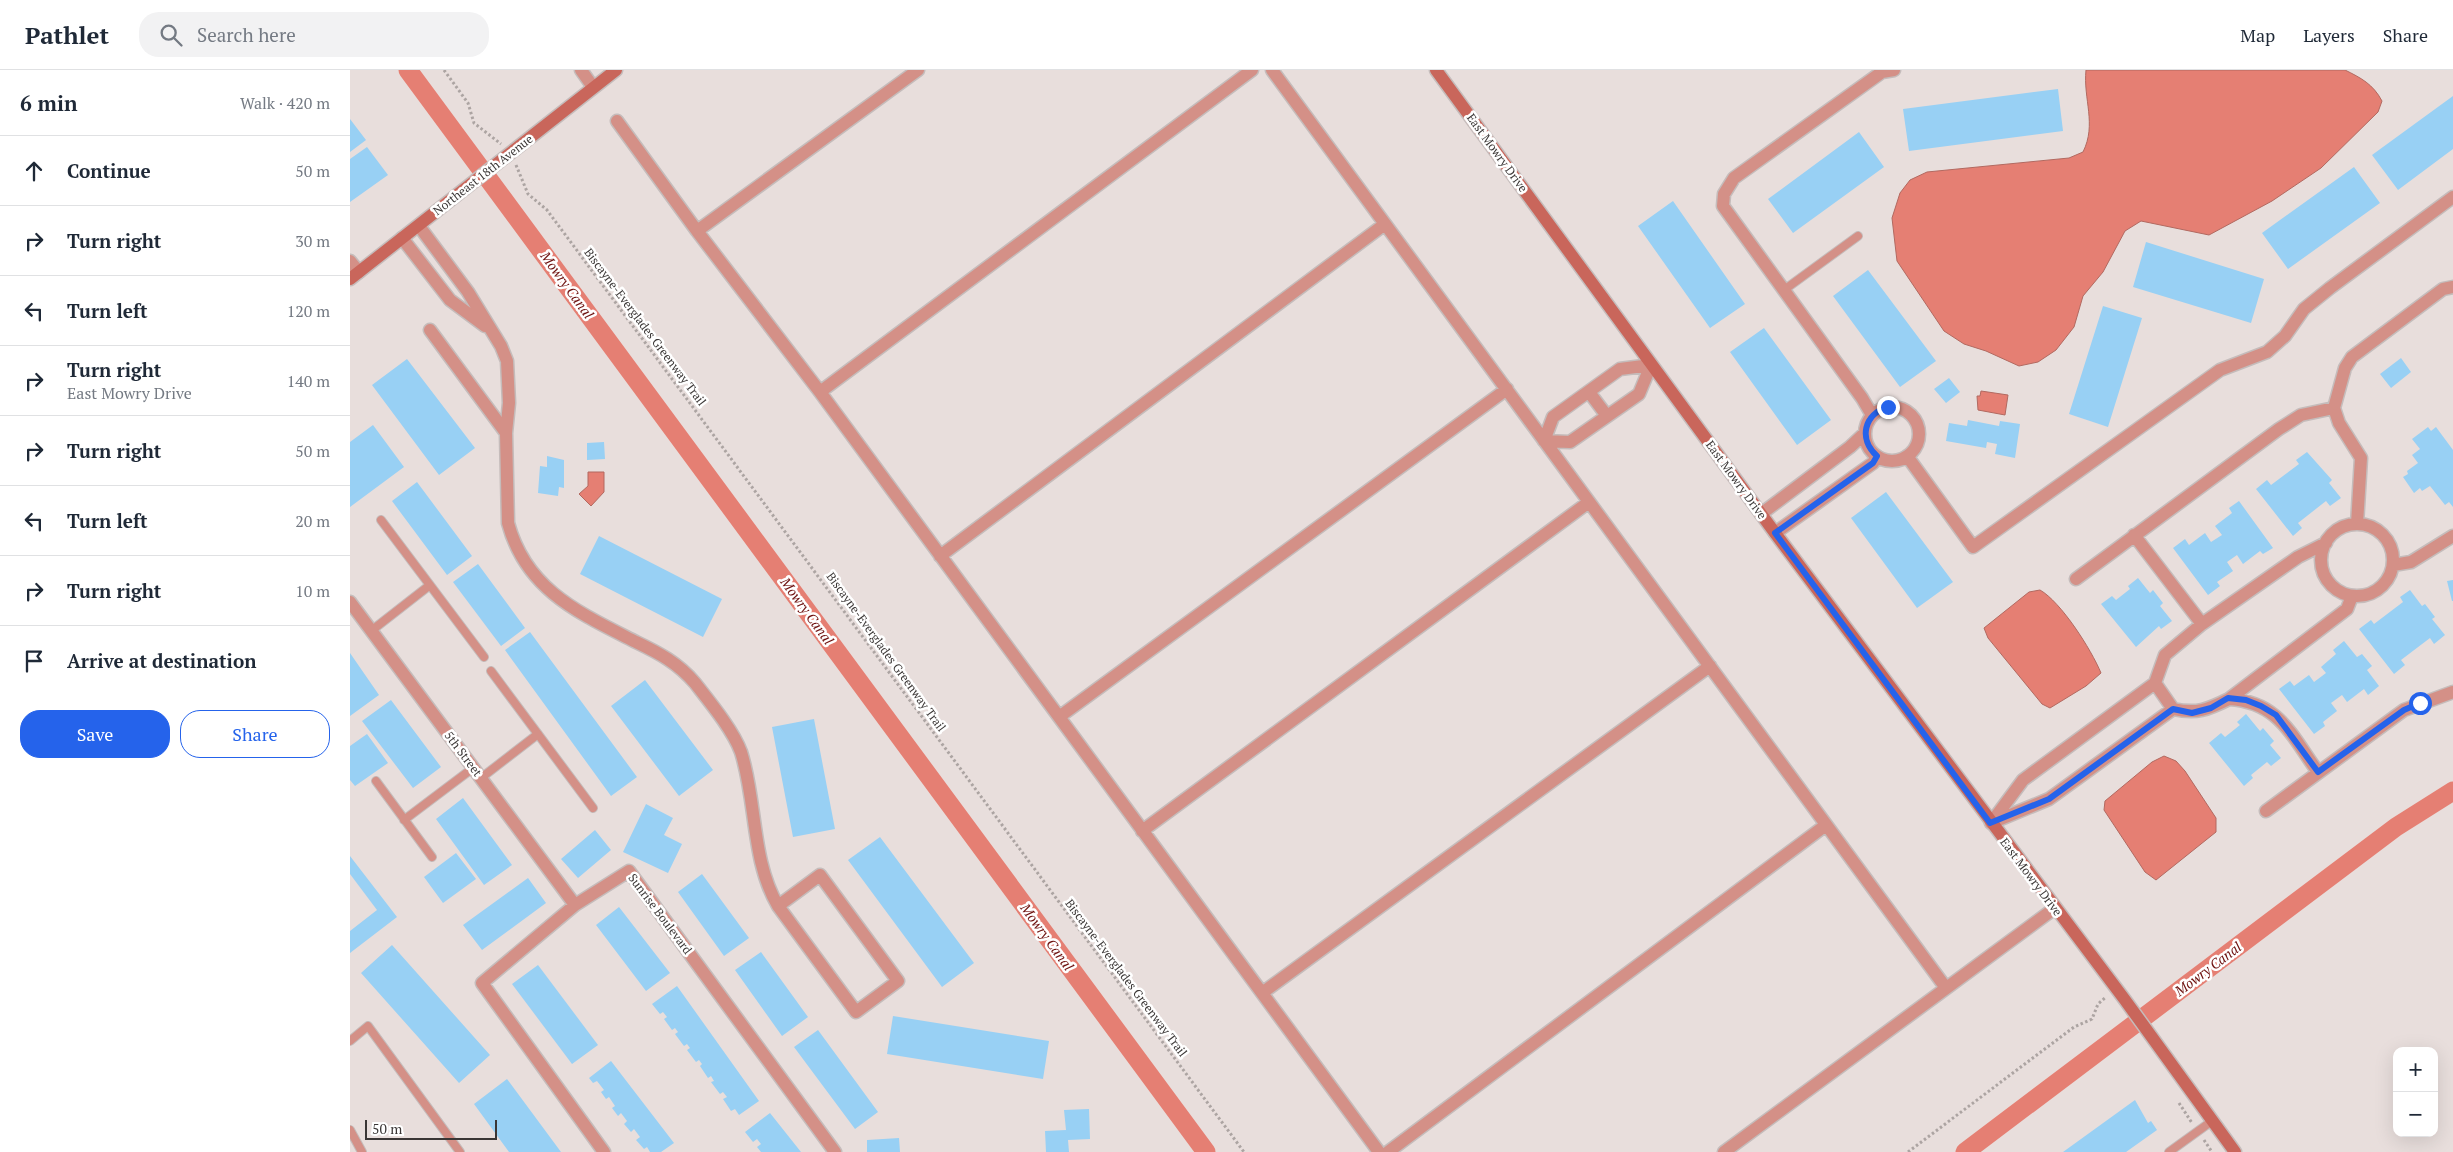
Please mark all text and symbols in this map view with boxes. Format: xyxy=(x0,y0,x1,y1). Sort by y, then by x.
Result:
search box xyxy=(139,12,489,57)
text: Pathlet xyxy=(25,19,109,51)
icon: search xyxy=(157,21,185,49)
text: Search here xyxy=(197,22,296,47)
text: Map xyxy=(2240,23,2275,47)
text: Layers xyxy=(2303,23,2355,47)
text: Share xyxy=(2383,23,2428,47)
text: 6 min xyxy=(20,89,77,117)
text: Walk · 420 m xyxy=(240,92,330,114)
street label: East Mowry Drive xyxy=(1464,110,1531,195)
street label: Northeast 18th Avenue xyxy=(430,131,536,218)
icon: ahead xyxy=(20,157,48,185)
text: Continue xyxy=(67,158,151,183)
text: 50 m xyxy=(295,160,330,182)
icon: right xyxy=(20,227,48,255)
text: Turn right xyxy=(67,228,161,253)
text: 30 m xyxy=(295,230,330,252)
street label: Biscayne-Everglades Greenway Trail xyxy=(581,245,710,409)
water label: Mowry Canal xyxy=(536,246,598,322)
icon: left xyxy=(20,297,48,325)
text: Turn left xyxy=(67,298,148,323)
text: 120 m xyxy=(287,300,330,322)
text: Turn right xyxy=(67,357,161,382)
icon: right xyxy=(20,367,48,395)
text: 140 m xyxy=(287,370,330,392)
text: East Mowry Drive xyxy=(67,382,192,404)
route end xyxy=(1877,396,1900,419)
icon: right xyxy=(20,437,48,465)
street label: East Mowry Drive xyxy=(1703,437,1770,522)
text: Turn right xyxy=(67,438,161,463)
text: 50 m xyxy=(295,440,330,462)
icon: left xyxy=(20,507,48,535)
text: Turn left xyxy=(67,508,148,533)
text: 20 m xyxy=(295,510,330,532)
street label: Biscayne-Everglades Greenway Trail xyxy=(824,569,949,735)
water label: Mowry Canal xyxy=(776,572,838,648)
icon: right xyxy=(20,577,48,605)
text: Turn right xyxy=(67,578,161,603)
text: 10 m xyxy=(295,580,330,602)
icon: arrive xyxy=(20,647,48,675)
text: Arrive at destination xyxy=(67,648,256,673)
route start xyxy=(2409,692,2432,715)
button: Save xyxy=(20,710,170,758)
button: Share xyxy=(180,710,330,758)
street label: 5th Street xyxy=(442,728,486,780)
street label: East Mowry Drive xyxy=(1997,835,2066,919)
street label: Sunrise Boulevard xyxy=(625,871,696,957)
street label: Biscayne-Everglades Greenway Trail xyxy=(1062,896,1191,1060)
water label: Mowry Canal xyxy=(1016,898,1078,974)
water label: Mowry Canal xyxy=(2170,937,2245,1001)
map controls xyxy=(2393,1047,2438,1137)
button: + xyxy=(2393,1047,2438,1092)
button: − xyxy=(2393,1092,2438,1137)
scale bar xyxy=(365,1117,498,1140)
text: 50 m xyxy=(372,1119,402,1138)

